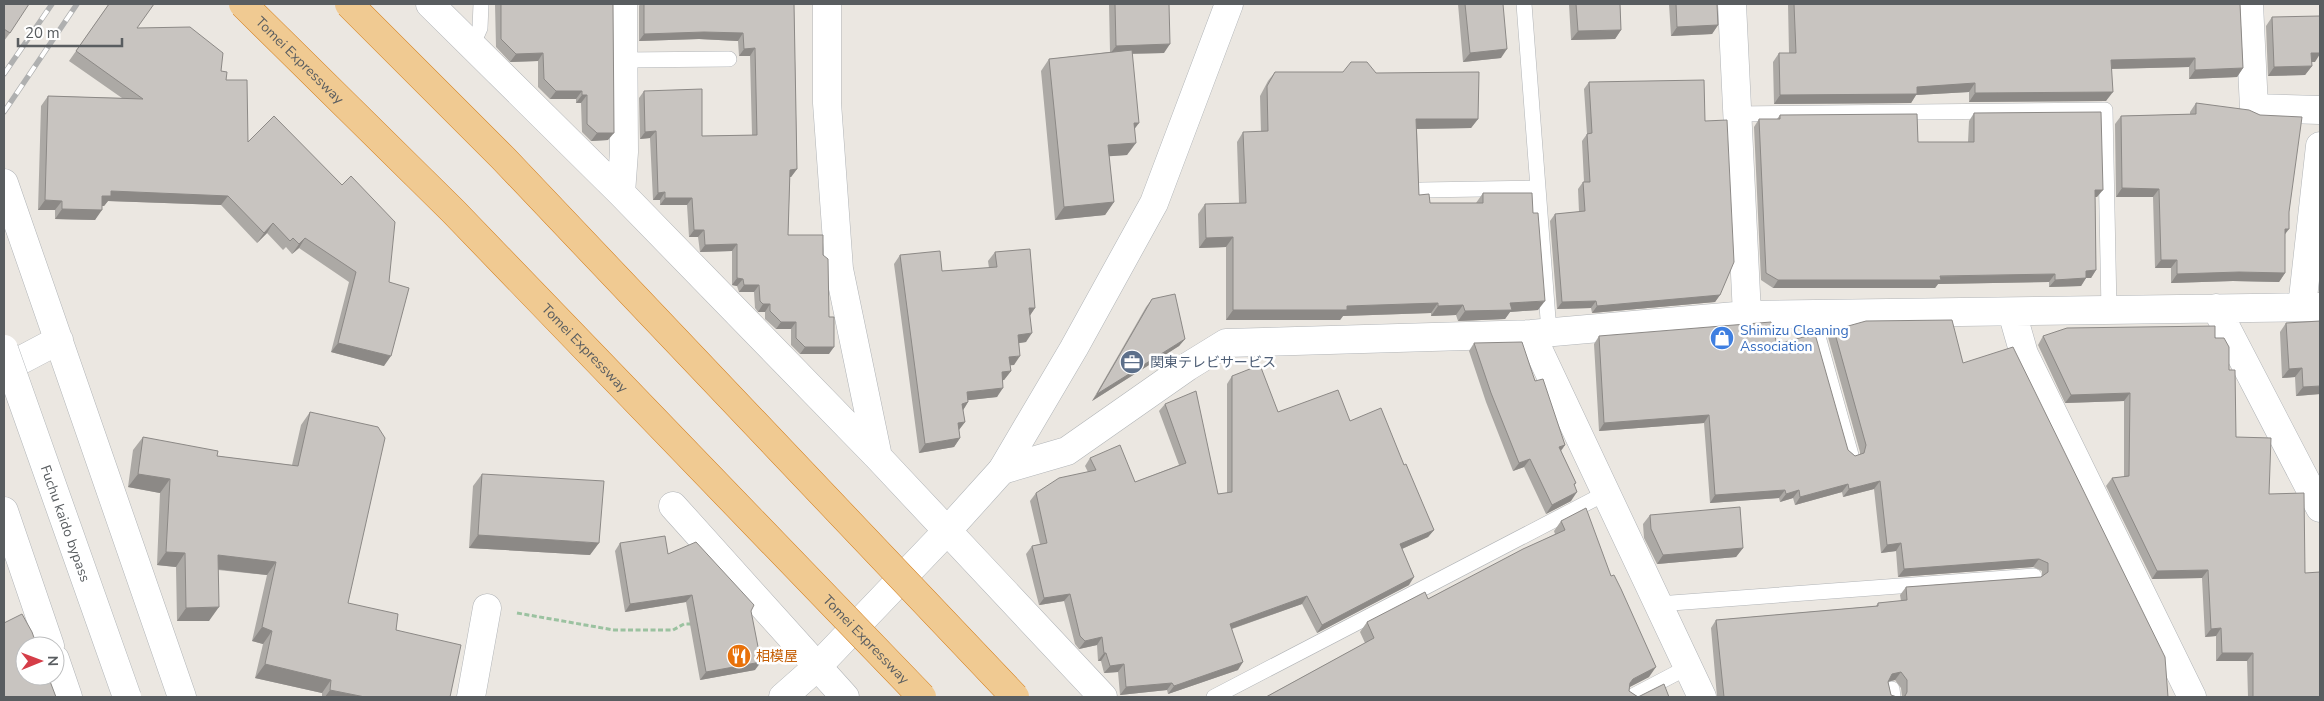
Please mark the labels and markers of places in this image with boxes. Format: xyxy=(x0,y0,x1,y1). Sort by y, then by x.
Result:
place label: Shimizu Cleaning Association xyxy=(1740,321,1849,356)
shop icon: Shimizu Cleaning Association xyxy=(1709,325,1735,351)
office icon: 関東テレビサービス xyxy=(1119,349,1145,375)
place label: 関東テレビサービス xyxy=(1150,353,1276,372)
restaurant icon: 相模屋 xyxy=(726,643,752,669)
place label: 相模屋 xyxy=(756,647,798,666)

